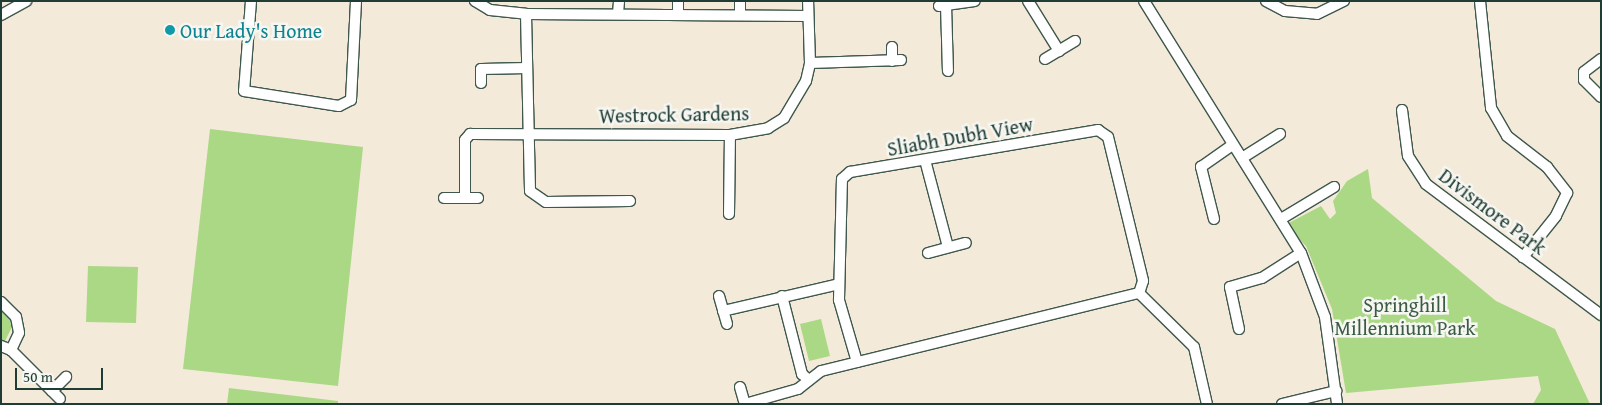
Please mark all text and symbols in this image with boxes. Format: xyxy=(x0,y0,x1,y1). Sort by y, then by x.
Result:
place label: Our Lady's Home xyxy=(180,18,322,42)
marker: Our Lady's Home xyxy=(164,24,176,36)
street label: Westrock Gardens xyxy=(599,101,749,127)
street label: Sliabh Dubh View xyxy=(885,111,1035,161)
street label: Divismore Park xyxy=(1435,163,1551,259)
park label: Springhill Millennium Park xyxy=(1335,293,1475,340)
scale bar xyxy=(18,358,105,390)
text: 50 m xyxy=(23,366,53,387)

